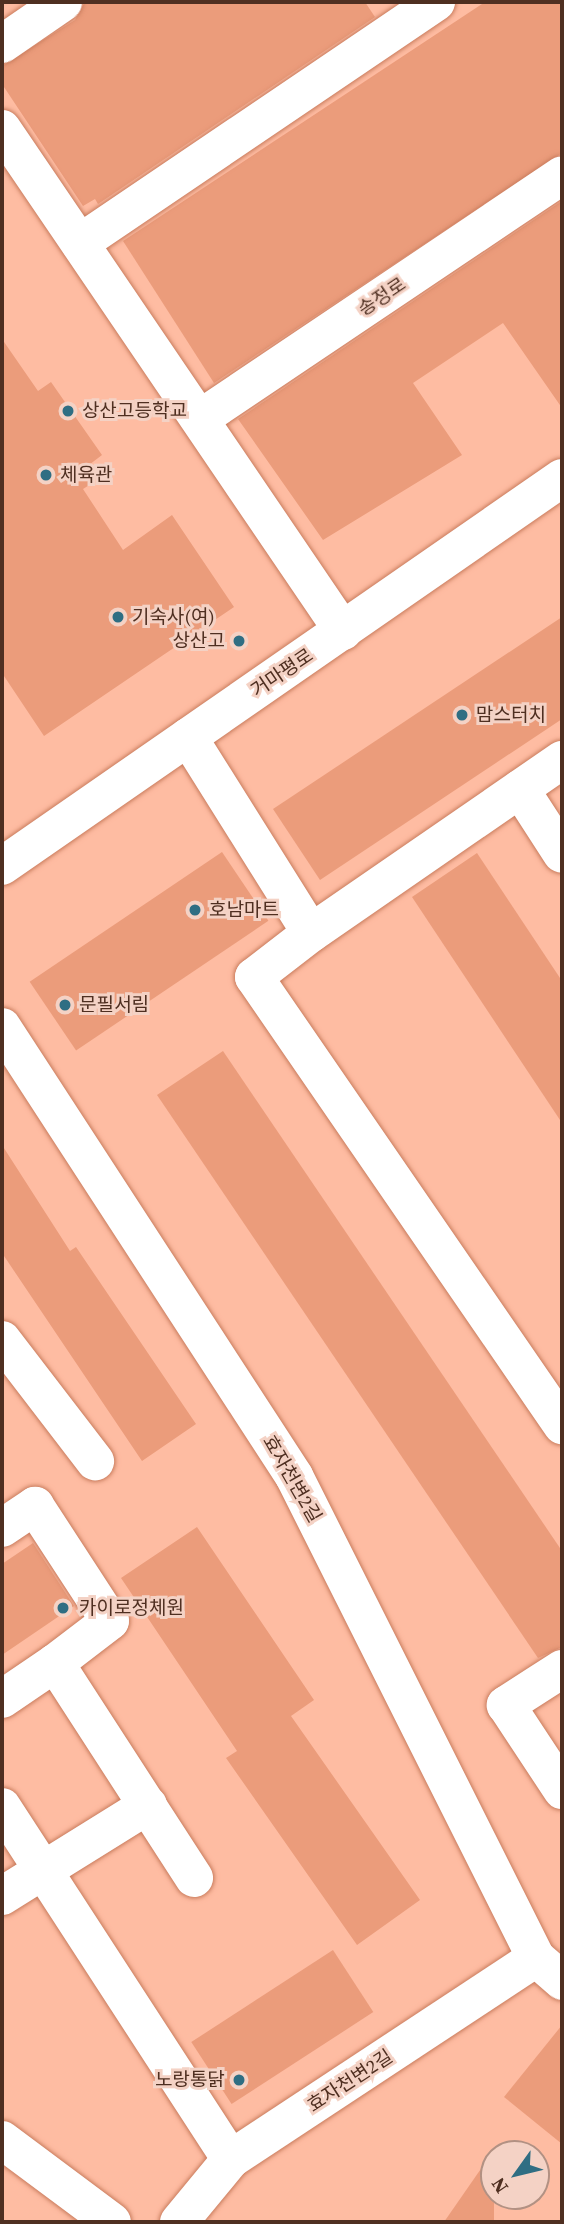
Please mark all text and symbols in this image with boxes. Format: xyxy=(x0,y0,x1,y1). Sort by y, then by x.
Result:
street label: 송정로 xyxy=(354,273,410,321)
place label: 상산고등학교 xyxy=(82,400,187,422)
marker: 상산고등학교 xyxy=(60,403,76,419)
place label: 체육관 xyxy=(60,464,112,486)
marker: 체육관 xyxy=(38,467,54,483)
place label: 기숙사(여) xyxy=(132,606,215,628)
marker: 기숙사(여) xyxy=(110,609,126,625)
place label: 상산고 xyxy=(173,630,225,652)
marker: 상산고 xyxy=(231,633,247,649)
street label: 거마평로 xyxy=(247,644,317,702)
place label: 맘스터치 xyxy=(476,704,546,726)
marker: 맘스터치 xyxy=(454,707,470,723)
place label: 호남마트 xyxy=(209,899,279,921)
marker: 호남마트 xyxy=(187,902,203,918)
place label: 문필서림 xyxy=(79,994,149,1016)
marker: 문필서림 xyxy=(57,997,73,1013)
street label: 효자천변2길 xyxy=(258,1431,326,1527)
place label: 카이로정체원 xyxy=(79,1597,184,1619)
marker: 카이로정체원 xyxy=(53,1598,73,1618)
street label: 효자천변2길 xyxy=(303,2045,397,2117)
place label: 노랑통닭 xyxy=(155,2069,225,2091)
marker: 노랑통닭 xyxy=(231,2072,247,2088)
north arrow xyxy=(480,2140,550,2210)
text: N xyxy=(485,2173,514,2199)

